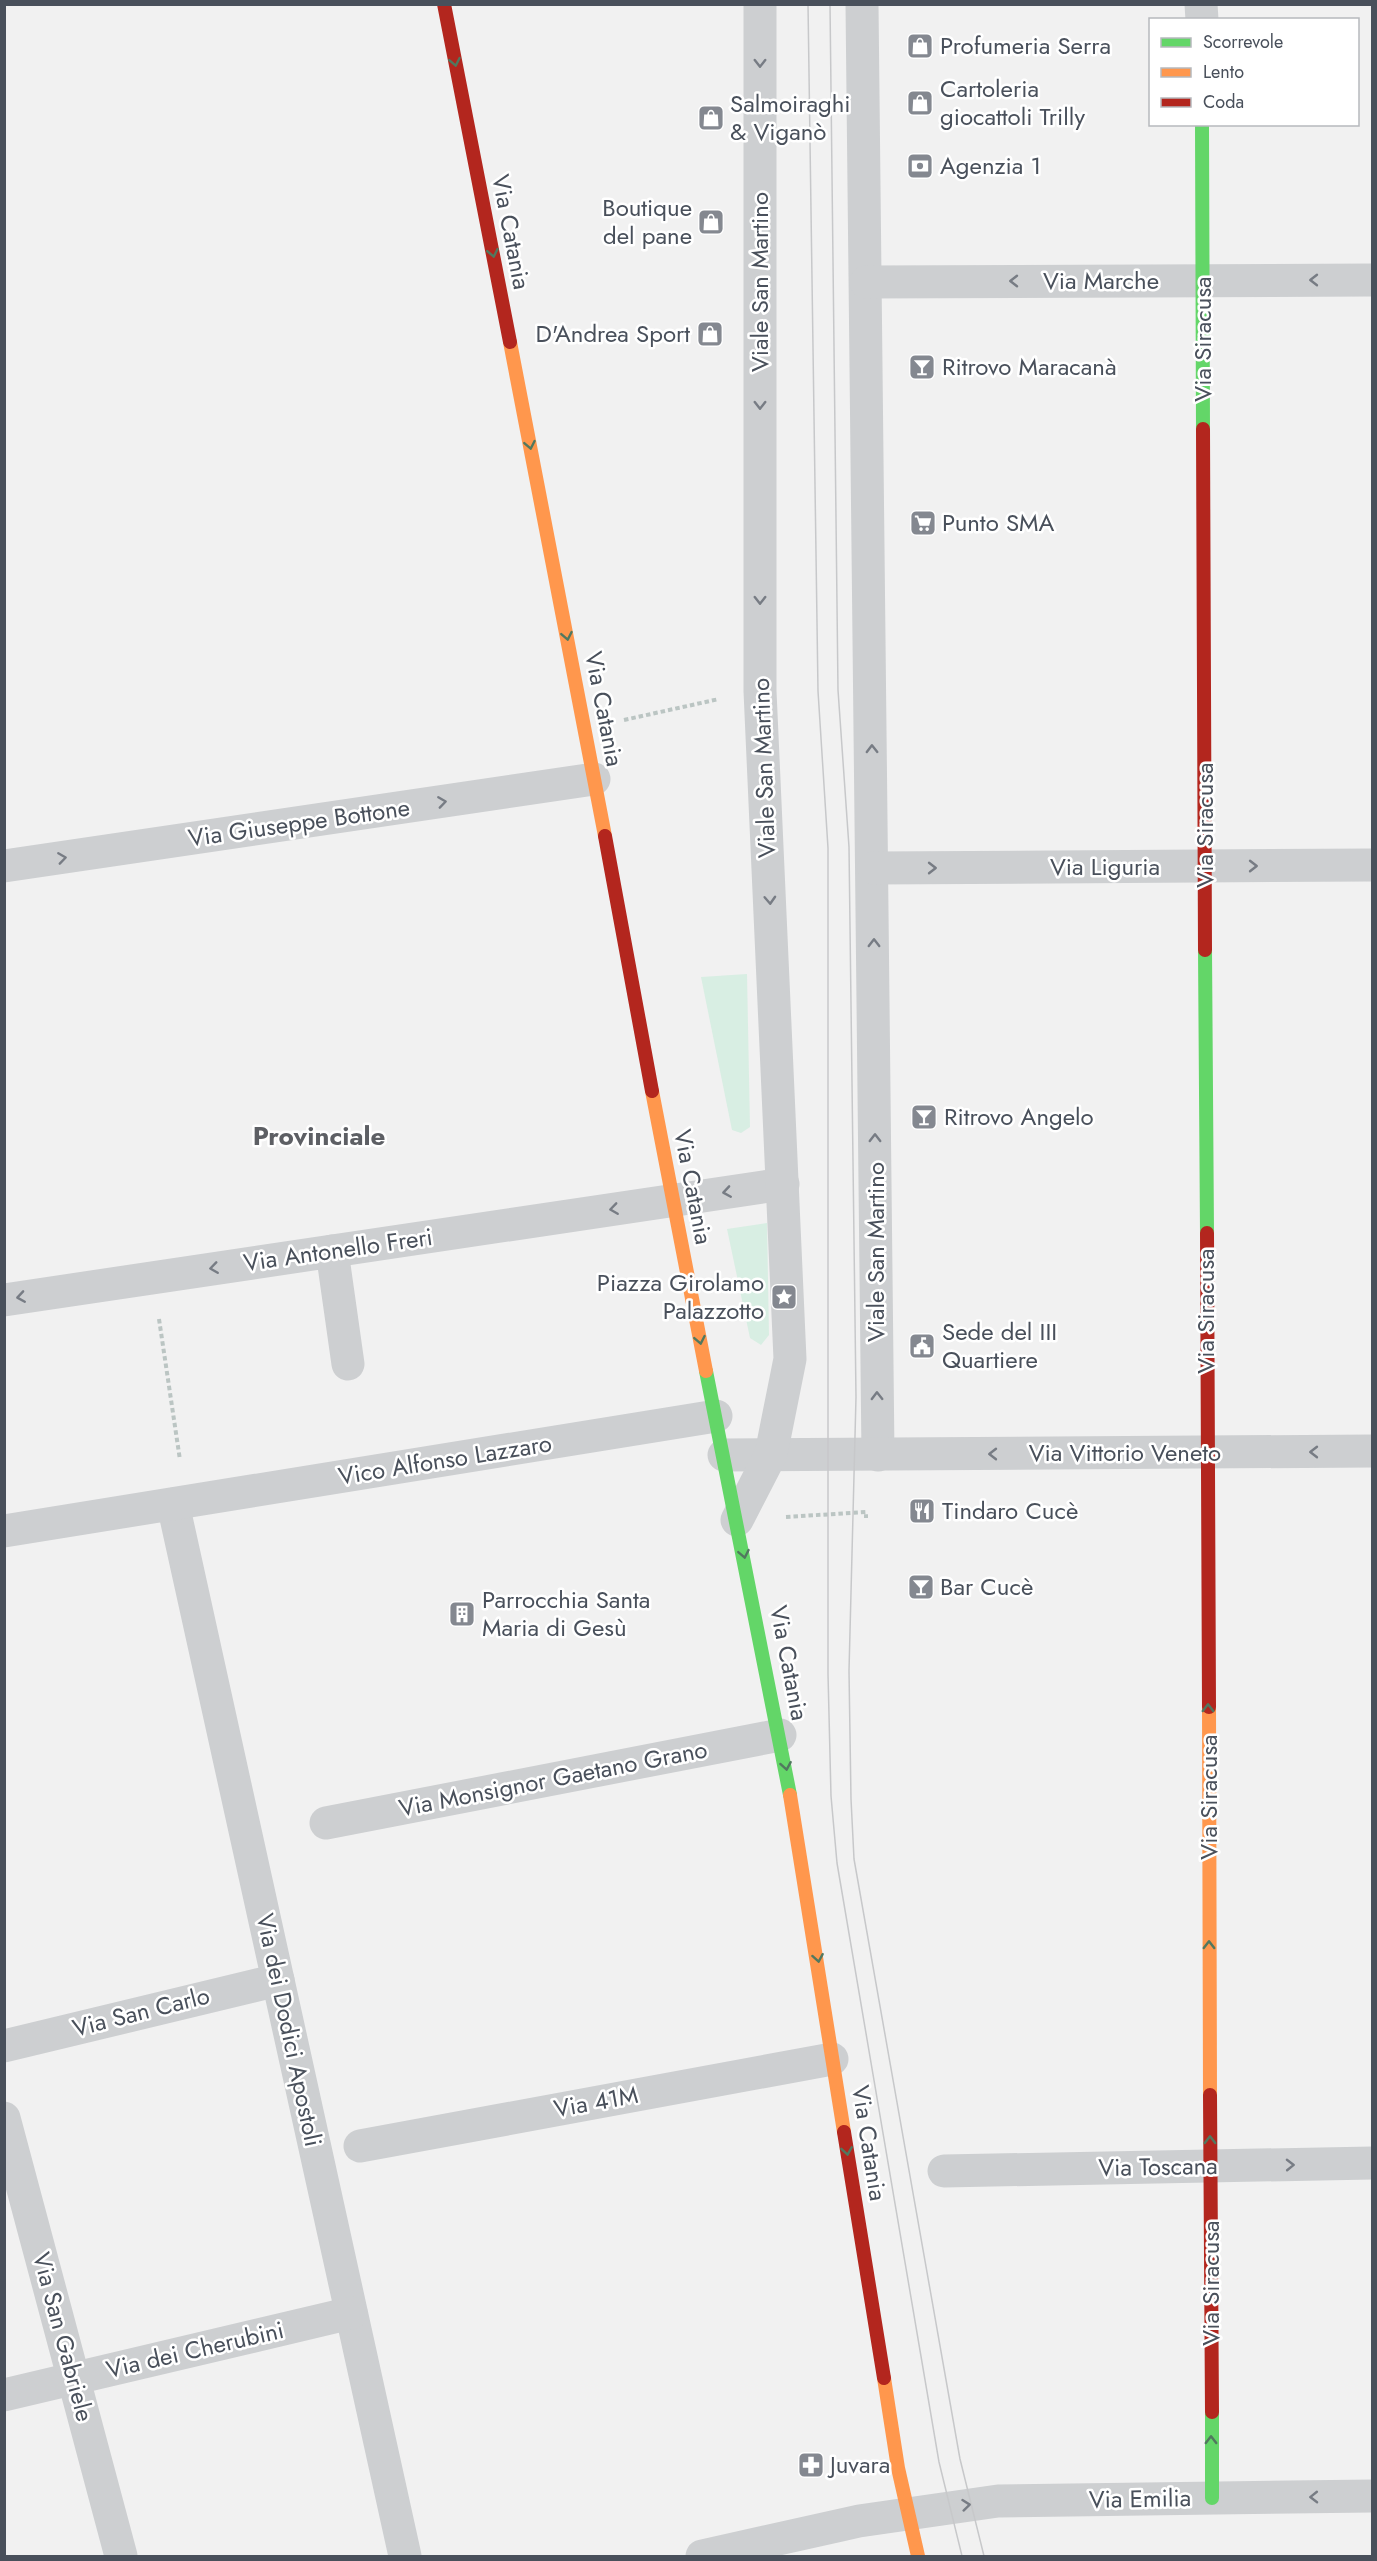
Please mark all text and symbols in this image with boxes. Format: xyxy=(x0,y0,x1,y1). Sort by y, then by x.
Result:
legend xyxy=(1149,18,1359,126)
place label: Profumeria Serra xyxy=(940,28,1111,63)
text: Scorrevole xyxy=(1203,29,1283,55)
shop icon: Profumeria Serra xyxy=(905,31,935,61)
one-way arrow xyxy=(448,57,461,67)
one-way arrow xyxy=(754,58,766,67)
text: Lento xyxy=(1203,59,1244,85)
place label: Cartoleria giocattoli Trilly xyxy=(940,71,1085,134)
place label: Salmoiraghi & Viganò xyxy=(730,86,851,149)
shop icon: Cartoleria giocattoli Trilly xyxy=(905,88,935,118)
text: Coda xyxy=(1203,89,1244,115)
shop icon: Salmoiraghi & Viganò xyxy=(696,103,726,133)
place label: Agenzia 1 xyxy=(940,148,1041,183)
bank icon: Agenzia 1 xyxy=(905,151,935,181)
street label: Via Catania xyxy=(483,171,540,292)
place label: Boutique del pane xyxy=(602,190,692,253)
street label: Viale San Martino xyxy=(742,192,777,372)
shop icon: Boutique del pane xyxy=(696,207,726,237)
one-way arrow xyxy=(486,248,499,258)
street label: Via Marche xyxy=(1043,263,1159,298)
one-way arrow xyxy=(1310,274,1319,286)
one-way arrow xyxy=(1010,275,1019,287)
street label: Via Siracusa xyxy=(1185,276,1220,402)
place label: D'Andrea Sport xyxy=(535,316,690,351)
shop icon: D'Andrea Sport xyxy=(695,319,725,349)
place label: Ritrovo Maracanà xyxy=(942,349,1117,384)
bar icon: Ritrovo Maracanà xyxy=(907,352,937,382)
one-way arrow xyxy=(754,400,766,409)
one-way arrow xyxy=(523,439,536,449)
place label: Punto SMA xyxy=(942,505,1055,540)
supermarket icon: Punto SMA xyxy=(908,508,938,538)
one-way arrow xyxy=(754,595,766,604)
one-way arrow xyxy=(560,631,573,641)
street label: Via Catania xyxy=(576,648,633,769)
street label: Viale San Martino xyxy=(743,677,784,859)
one-way arrow xyxy=(866,744,878,753)
street label: Via Siracusa xyxy=(1187,762,1222,888)
street label: Via Giuseppe Bottone xyxy=(186,790,412,855)
one-way arrow xyxy=(438,796,447,808)
street label: Via Liguria xyxy=(1050,849,1160,884)
one-way arrow xyxy=(58,852,67,864)
one-way arrow xyxy=(1249,860,1258,872)
one-way arrow xyxy=(928,862,937,874)
one-way arrow xyxy=(763,895,776,904)
one-way arrow xyxy=(868,939,880,948)
place label: Ritrovo Angelo xyxy=(944,1099,1094,1134)
bar icon: Ritrovo Angelo xyxy=(909,1102,939,1132)
district label: Provinciale xyxy=(253,1117,385,1155)
street label: Via Catania xyxy=(665,1126,722,1247)
one-way arrow xyxy=(869,1134,881,1143)
street label: Viale San Martino xyxy=(858,1162,893,1342)
one-way arrow xyxy=(723,1186,732,1198)
one-way arrow xyxy=(610,1203,619,1215)
street label: Via Antonello Freri xyxy=(241,1219,435,1280)
street label: Via Siracusa xyxy=(1188,1248,1223,1374)
one-way arrow xyxy=(209,1262,218,1274)
place label: Piazza Girolamo Palazzotto xyxy=(597,1265,764,1328)
place icon: Piazza Girolamo Palazzotto xyxy=(769,1282,799,1312)
one-way arrow xyxy=(16,1291,26,1303)
place label: Sede del III Quartiere xyxy=(942,1314,1057,1377)
public building icon: Sede del III Quartiere xyxy=(907,1331,937,1361)
one-way arrow xyxy=(693,1335,706,1345)
one-way arrow xyxy=(871,1392,883,1401)
street label: Vico Alfonso Lazzaro xyxy=(336,1425,554,1494)
street label: Via Vittorio Veneto xyxy=(1029,1435,1221,1470)
one-way arrow xyxy=(1310,1446,1319,1458)
one-way arrow xyxy=(989,1448,998,1460)
place label: Tindaro Cucè xyxy=(942,1493,1078,1528)
restaurant icon: Tindaro Cucè xyxy=(907,1496,937,1526)
one-way arrow xyxy=(737,1548,750,1558)
place label: Bar Cucè xyxy=(940,1569,1033,1604)
bar icon: Bar Cucè xyxy=(906,1572,936,1602)
place label: Parrocchia Santa Maria di Gesù xyxy=(482,1582,650,1645)
building icon: Parrocchia Santa Maria di Gesù xyxy=(447,1599,477,1629)
street label: Via Catania xyxy=(761,1602,818,1723)
one-way arrow xyxy=(1202,1703,1214,1712)
street label: Via Monsignor Gaetano Grano xyxy=(396,1731,710,1826)
street label: Via Siracusa xyxy=(1191,1734,1226,1860)
one-way arrow xyxy=(779,1761,791,1770)
street label: Via dei Dodici Apostoli xyxy=(248,1910,331,2150)
one-way arrow xyxy=(1203,1940,1215,1949)
one-way arrow xyxy=(811,1953,823,1963)
street label: Via San Carlo xyxy=(69,1978,213,2045)
street label: Via 41M xyxy=(551,2077,641,2126)
street label: Via Catania xyxy=(843,2083,896,2203)
one-way arrow xyxy=(1204,2135,1216,2144)
one-way arrow xyxy=(840,2145,853,2155)
street label: Via Toscana xyxy=(1098,2148,1218,2185)
one-way arrow xyxy=(1285,2159,1294,2171)
street label: Via Siracusa xyxy=(1193,2220,1228,2346)
street label: Via San Gabriele xyxy=(24,2248,103,2425)
street label: Via dei Cherubini xyxy=(103,2312,287,2387)
one-way arrow xyxy=(1205,2435,1217,2444)
place label: Juvara xyxy=(827,2447,890,2482)
pharmacy icon: Juvara xyxy=(796,2450,826,2480)
street label: Via Emilia xyxy=(1089,2480,1191,2517)
one-way arrow xyxy=(1310,2491,1319,2503)
one-way arrow xyxy=(962,2499,971,2512)

